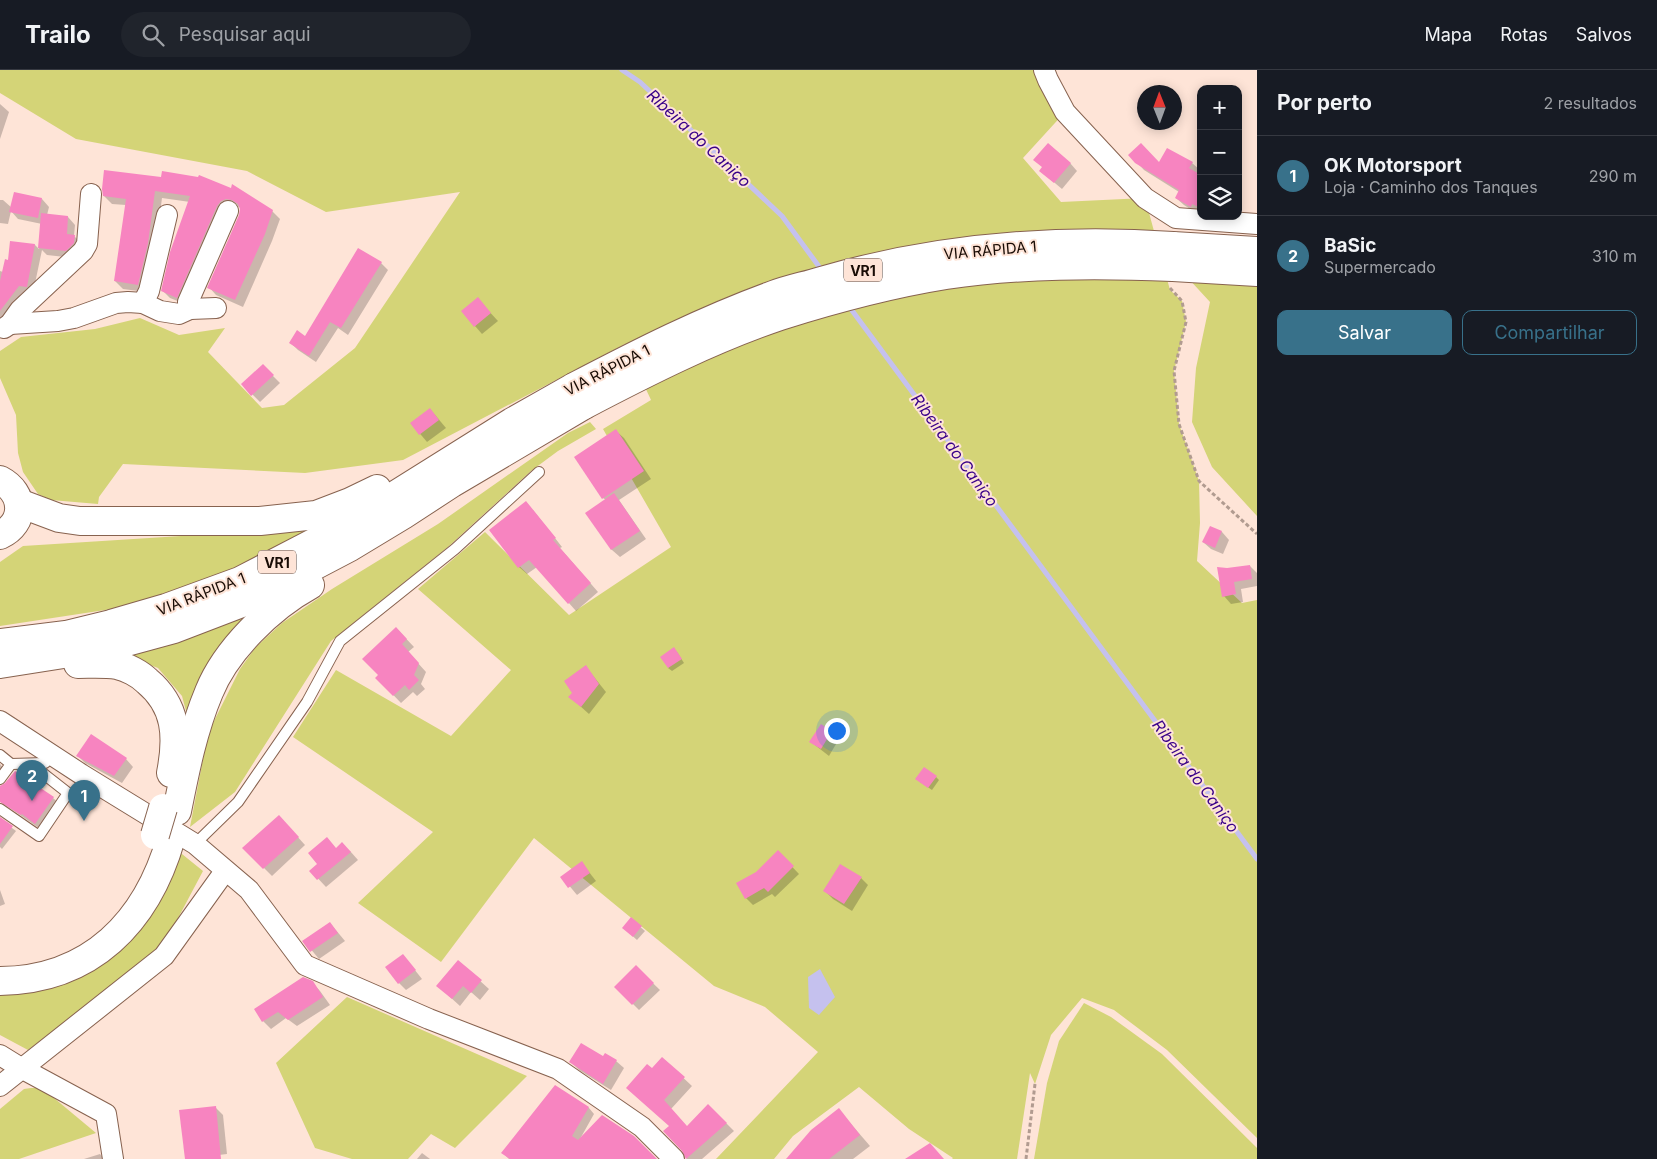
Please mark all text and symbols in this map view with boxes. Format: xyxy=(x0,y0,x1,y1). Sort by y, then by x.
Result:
search box xyxy=(121,12,471,57)
text: Trailo xyxy=(25,20,91,49)
icon: search xyxy=(139,21,167,49)
text: Pesquisar aqui xyxy=(179,23,311,46)
text: Mapa xyxy=(1424,24,1472,45)
text: Rotas xyxy=(1500,24,1548,45)
text: Salvos xyxy=(1576,24,1632,45)
water label: Ribeira do Caniço xyxy=(643,85,755,191)
north arrow xyxy=(1137,85,1182,130)
map controls xyxy=(1197,85,1242,220)
button: + xyxy=(1197,85,1242,130)
text: Por perto xyxy=(1277,90,1372,115)
text: 2 resultados xyxy=(1544,93,1637,113)
button: − xyxy=(1197,130,1242,175)
text: OK Motorsport xyxy=(1324,154,1462,177)
text: 1 xyxy=(1290,166,1296,186)
text: 290 m xyxy=(1589,166,1637,186)
button: layers xyxy=(1197,175,1242,220)
text: Loja · Caminho dos Tanques xyxy=(1324,177,1538,197)
text: BaSic xyxy=(1324,234,1376,257)
street label: VIA RÁPIDA 1 xyxy=(943,236,1037,264)
text: 2 xyxy=(1288,246,1298,266)
text: 310 m xyxy=(1592,246,1637,266)
text: Supermercado xyxy=(1324,257,1436,277)
road number: VR1 xyxy=(844,258,882,282)
button: Salvar xyxy=(1277,310,1452,355)
button: Compartilhar xyxy=(1462,310,1637,355)
street label: VIA RÁPIDA 1 xyxy=(561,340,653,400)
water label: Ribeira do Caniço xyxy=(907,390,1003,510)
road number: VR1 xyxy=(258,551,296,574)
street label: VIA RÁPIDA 1 xyxy=(154,568,248,620)
water label: Ribeira do Caniço xyxy=(1148,716,1244,836)
your location xyxy=(824,718,850,744)
pin: 2 xyxy=(16,760,48,801)
pin: 1 xyxy=(68,780,100,821)

